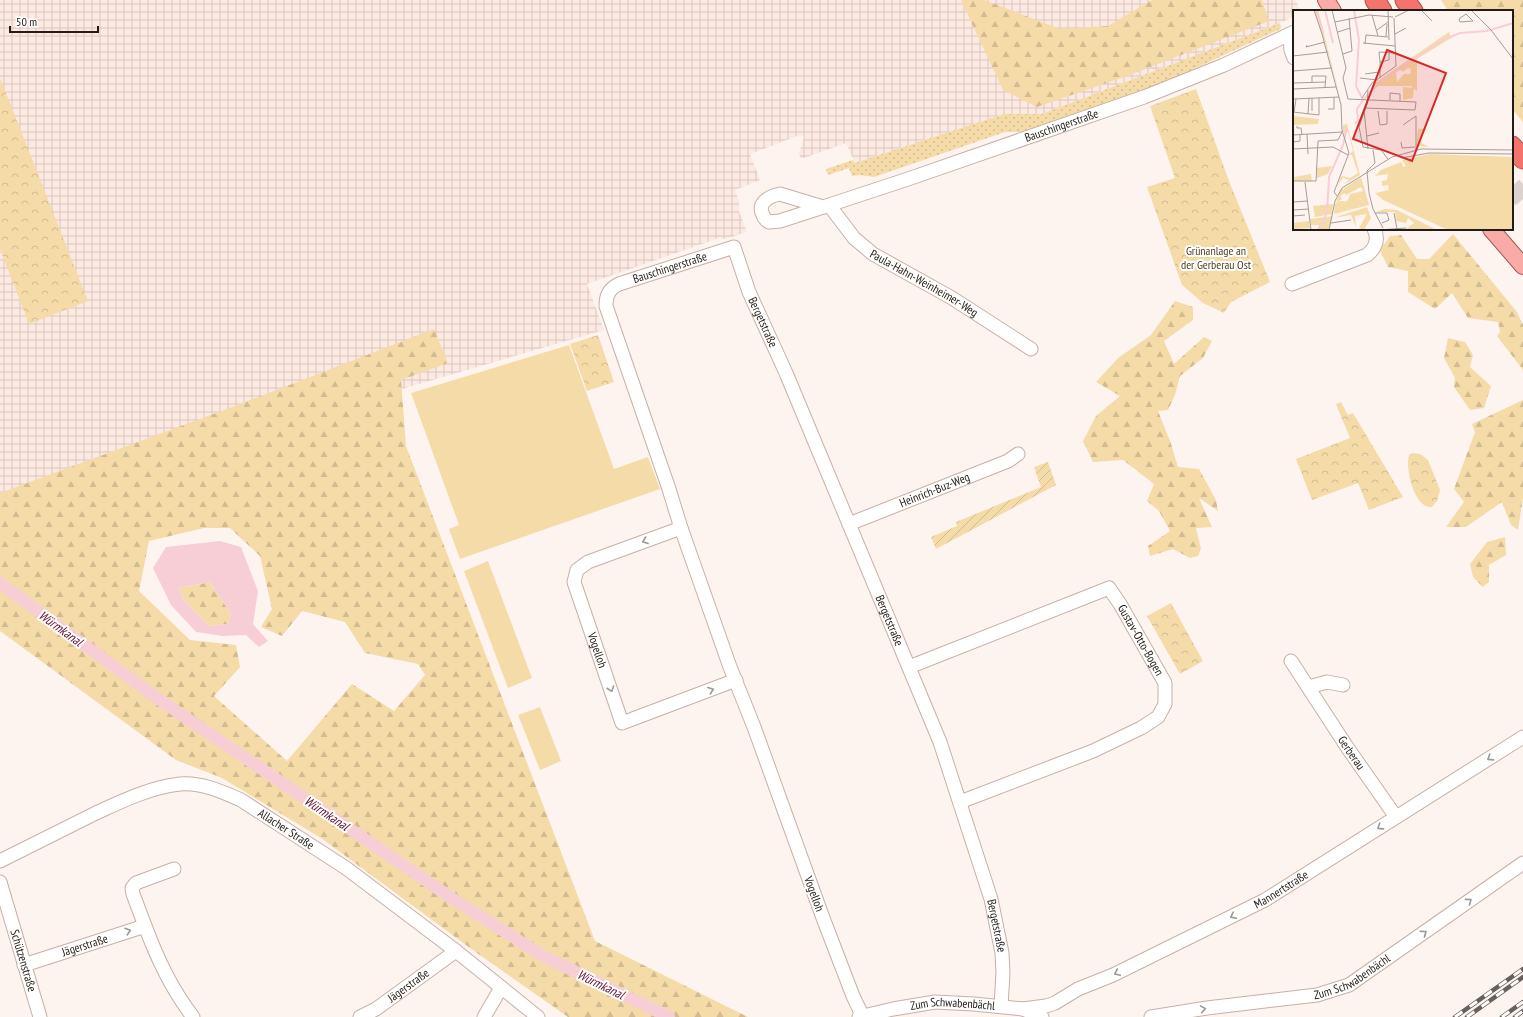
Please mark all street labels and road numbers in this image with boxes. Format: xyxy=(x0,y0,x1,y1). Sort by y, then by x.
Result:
street label: Bauschingerstraße xyxy=(1023,105,1100,145)
street label: Paula-Hahn-Weinheimer-Weg xyxy=(868,246,981,320)
street label: Bauschingerstraße xyxy=(631,248,709,286)
street label: Bergetstraße xyxy=(745,294,781,350)
street label: Heinrich-Buz-Weg xyxy=(897,469,972,510)
street label: Bergetstraße xyxy=(872,593,907,648)
street label: Gustav-Otto-Bogen xyxy=(1115,602,1167,678)
street label: Vogelloh xyxy=(584,629,611,670)
street label: Gerberau xyxy=(1335,733,1369,772)
street label: Allacher Straße xyxy=(255,805,317,852)
street label: Mannertstraße xyxy=(1251,867,1311,911)
street label: Vogelloh xyxy=(801,873,828,913)
street label: Bergetstraße xyxy=(984,898,1010,953)
street label: Schützenstraße xyxy=(7,928,40,993)
street label: Jägerstraße xyxy=(59,930,110,960)
street label: Zum Schwabenbächl xyxy=(1313,950,1393,1002)
street label: Jägerstraße xyxy=(384,965,432,1006)
street label: Zum Schwabenbächl xyxy=(909,994,996,1013)

